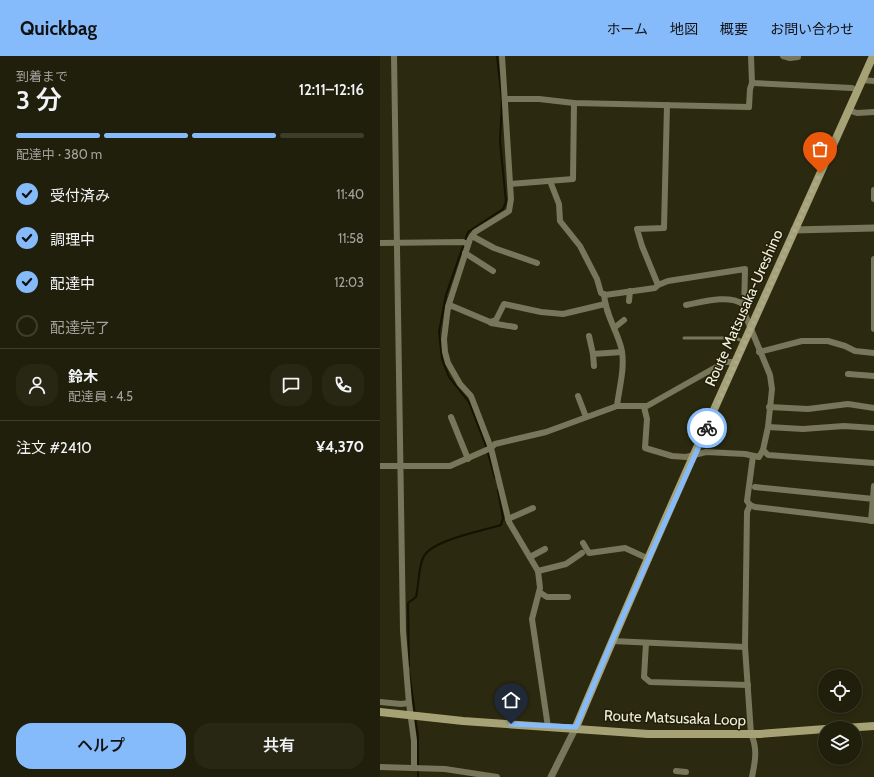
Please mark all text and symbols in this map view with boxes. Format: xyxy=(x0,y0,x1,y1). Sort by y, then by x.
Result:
text: Quickbag xyxy=(20,17,97,40)
text: ホーム xyxy=(606,20,648,38)
text: 地図 xyxy=(670,20,698,38)
text: 概要 xyxy=(720,20,748,38)
text: お問い合わせ xyxy=(770,20,854,38)
text: 到着まで xyxy=(16,68,68,84)
text: 12:11–12:16 xyxy=(299,81,364,99)
text: 3 分 xyxy=(16,84,62,116)
pin xyxy=(803,132,837,173)
icon: bag xyxy=(809,138,831,160)
text: 配達中 · 380 m xyxy=(16,146,102,162)
icon: check xyxy=(16,183,38,205)
text: 11:40 xyxy=(336,186,364,202)
text: 受付済み xyxy=(50,187,110,205)
icon: check xyxy=(16,227,38,249)
street label: Route Matsusaka-Ureshino xyxy=(701,227,787,389)
text: 11:58 xyxy=(338,230,364,246)
text: 調理中 xyxy=(50,231,95,249)
icon: check xyxy=(16,271,38,293)
text: 12:03 xyxy=(334,274,364,290)
text: 配達中 xyxy=(50,275,95,293)
text: 配達完了 xyxy=(50,319,110,337)
button: person xyxy=(16,364,58,406)
button: chat xyxy=(270,364,312,406)
button: phone xyxy=(322,364,364,406)
text: 鈴木 xyxy=(68,368,98,386)
text: 配達員 · 4.5 xyxy=(68,388,133,404)
courier xyxy=(687,408,727,448)
icon: bike xyxy=(696,417,718,439)
text: ¥4,370 xyxy=(316,438,364,456)
text: 注文 #2410 xyxy=(16,439,92,457)
map controls xyxy=(818,669,862,765)
button: locate xyxy=(818,669,862,713)
pin xyxy=(494,683,528,724)
icon: home xyxy=(500,689,522,711)
street label: Route Matsusaka Loop xyxy=(604,707,746,729)
button: layers xyxy=(818,721,862,765)
button: ヘルプ xyxy=(16,723,186,769)
button: 共有 xyxy=(194,723,364,769)

